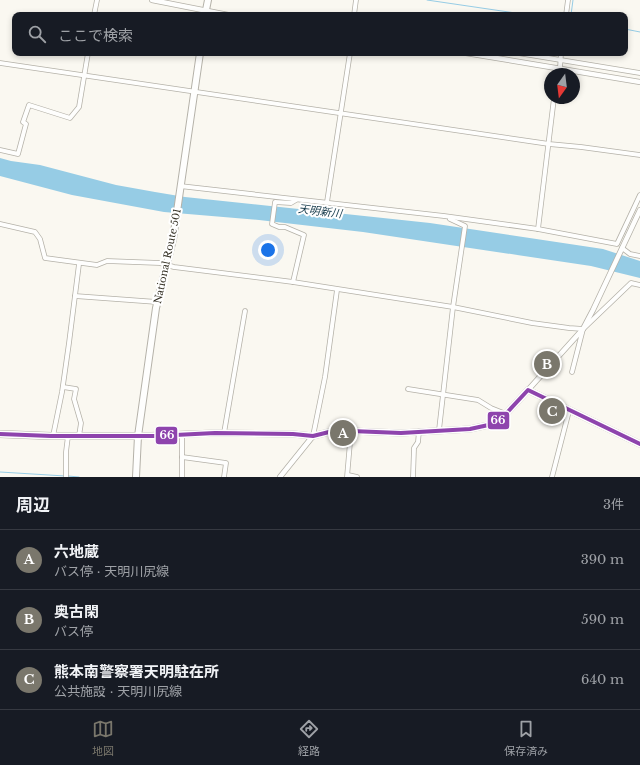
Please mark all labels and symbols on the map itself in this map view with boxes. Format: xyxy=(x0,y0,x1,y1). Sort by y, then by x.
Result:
north arrow xyxy=(544,68,580,104)
water label: 天明新川 xyxy=(297,201,344,221)
street label: National Route 501 xyxy=(151,207,184,305)
your location xyxy=(258,240,278,260)
pin: B xyxy=(534,349,560,379)
pin: C xyxy=(539,396,565,426)
line badge: 66 xyxy=(487,411,510,430)
text: 66 xyxy=(491,413,505,427)
pin: A xyxy=(330,418,356,448)
line badge: 66 xyxy=(155,426,178,445)
text: 66 xyxy=(160,428,174,442)

